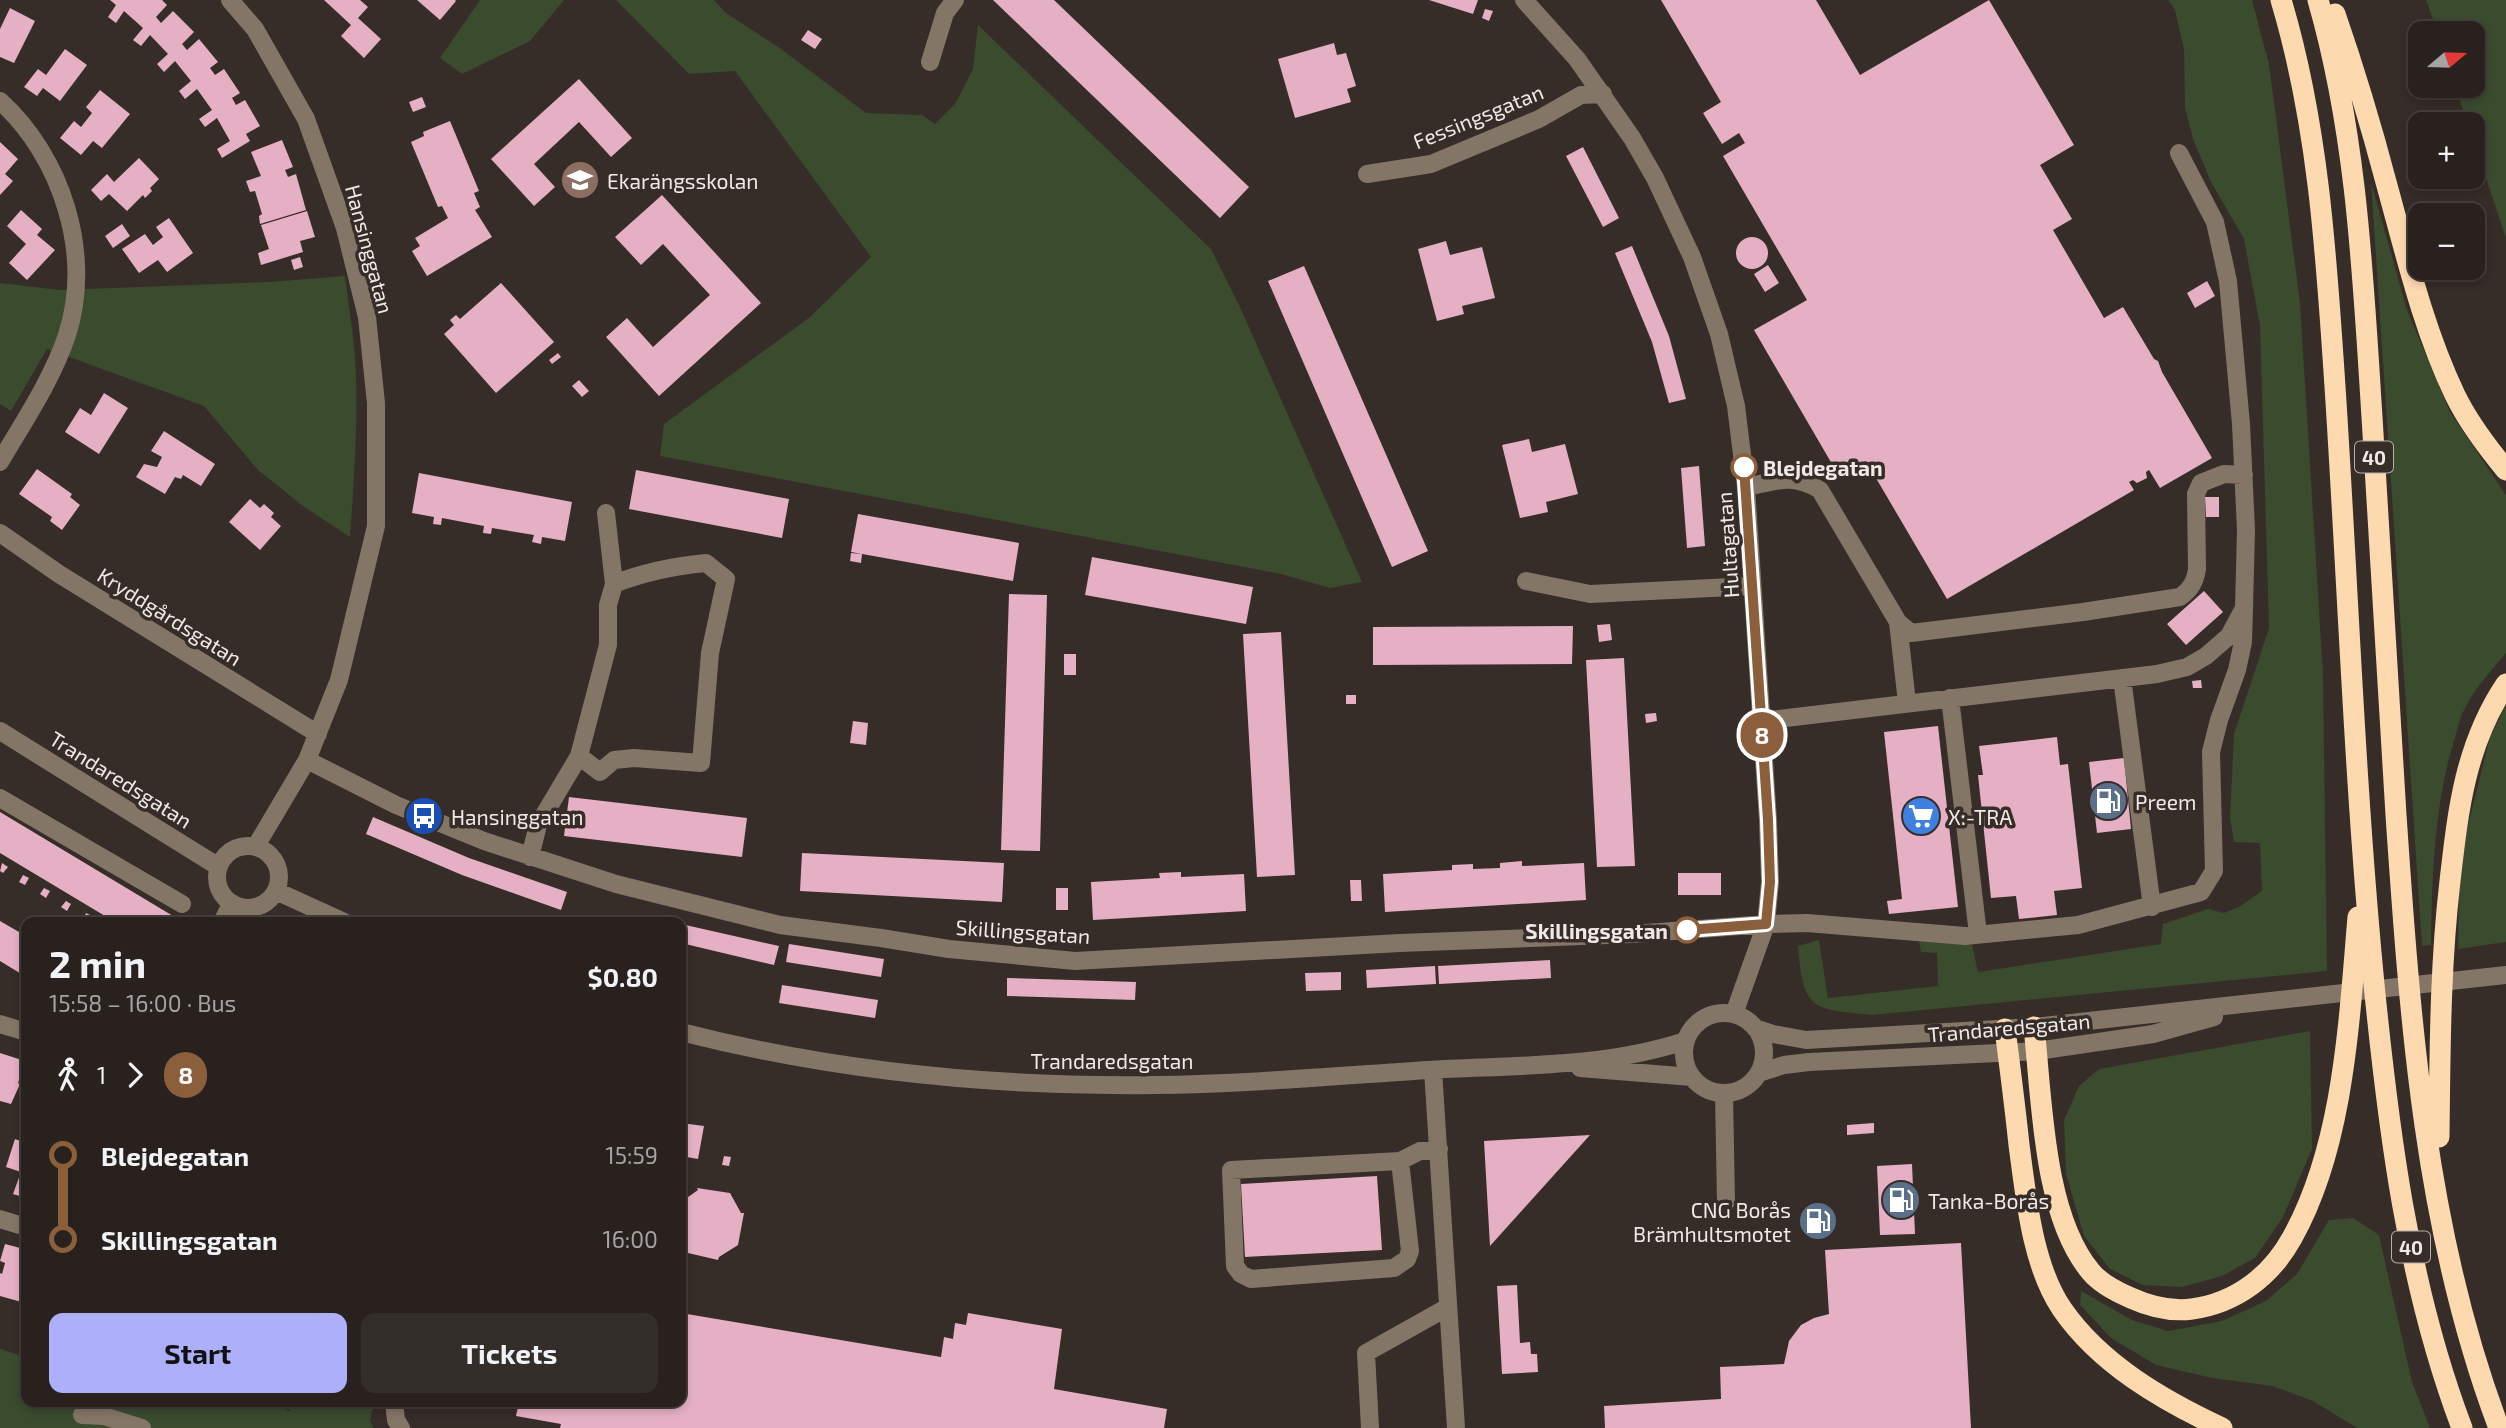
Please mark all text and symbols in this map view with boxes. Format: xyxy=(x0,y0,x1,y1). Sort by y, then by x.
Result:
north arrow xyxy=(2408,21,2485,98)
map controls xyxy=(2408,21,2485,280)
street label: Fessingsgatan xyxy=(1409,79,1547,153)
button: + xyxy=(2408,112,2485,189)
school or university icon: Ekarängsskolan xyxy=(559,159,601,201)
place label: Ekarängsskolan xyxy=(607,168,758,193)
street label: Hansinggatan xyxy=(341,182,399,316)
button: − xyxy=(2408,203,2485,280)
road number: 40 xyxy=(2355,442,2393,472)
marker: Blejdegatan xyxy=(1731,454,1757,480)
place label: Blejdegatan xyxy=(1763,455,1883,480)
street label: Hultagatan xyxy=(1711,491,1743,599)
street label: Kryddgårdsgatan xyxy=(93,562,247,670)
line badge: 8 xyxy=(1739,712,1785,758)
text: 8 xyxy=(1755,720,1769,749)
street label: Trandaredsgatan xyxy=(45,725,197,833)
fuel station icon: Preem xyxy=(2087,780,2129,822)
place label: Preem xyxy=(2135,789,2197,814)
bus stop icon: Hansinggatan xyxy=(403,795,445,837)
supermarket icon: X:-TRA xyxy=(1900,795,1942,837)
place label: Hansinggatan xyxy=(451,804,583,829)
place label: X:-TRA xyxy=(1948,804,2012,829)
street label: Skillingsgatan xyxy=(955,914,1091,948)
marker: Skillingsgatan xyxy=(1674,917,1700,943)
place label: Skillingsgatan xyxy=(1525,918,1668,943)
text: 2 min xyxy=(49,940,146,986)
text: $0.80 xyxy=(588,961,658,992)
text: 15:58 – 16:00 · Bus xyxy=(49,989,236,1017)
street label: Trandaredsgatan xyxy=(1927,1007,2091,1047)
street label: Trandaredsgatan xyxy=(1031,1048,1193,1073)
icon: walk xyxy=(49,1056,87,1094)
icon: forward xyxy=(116,1056,154,1094)
text: 8 xyxy=(178,1060,193,1089)
text: 1 xyxy=(97,1061,106,1089)
text: Blejdegatan xyxy=(101,1140,249,1171)
text: 15:59 xyxy=(606,1141,658,1169)
fuel station icon: Tanka-Borås xyxy=(1880,1179,1922,1221)
place label: Tanka-Borås xyxy=(1928,1188,2049,1213)
place label: CNG Borås Brämhultsmotet xyxy=(1633,1197,1791,1246)
fuel station icon: CNG Borås Brämhultsmotet xyxy=(1797,1200,1839,1242)
text: Skillingsgatan xyxy=(101,1224,278,1255)
text: 16:00 xyxy=(603,1225,658,1253)
road number: 40 xyxy=(2392,1232,2430,1262)
button: Start xyxy=(49,1313,347,1393)
button: Tickets xyxy=(361,1313,658,1393)

